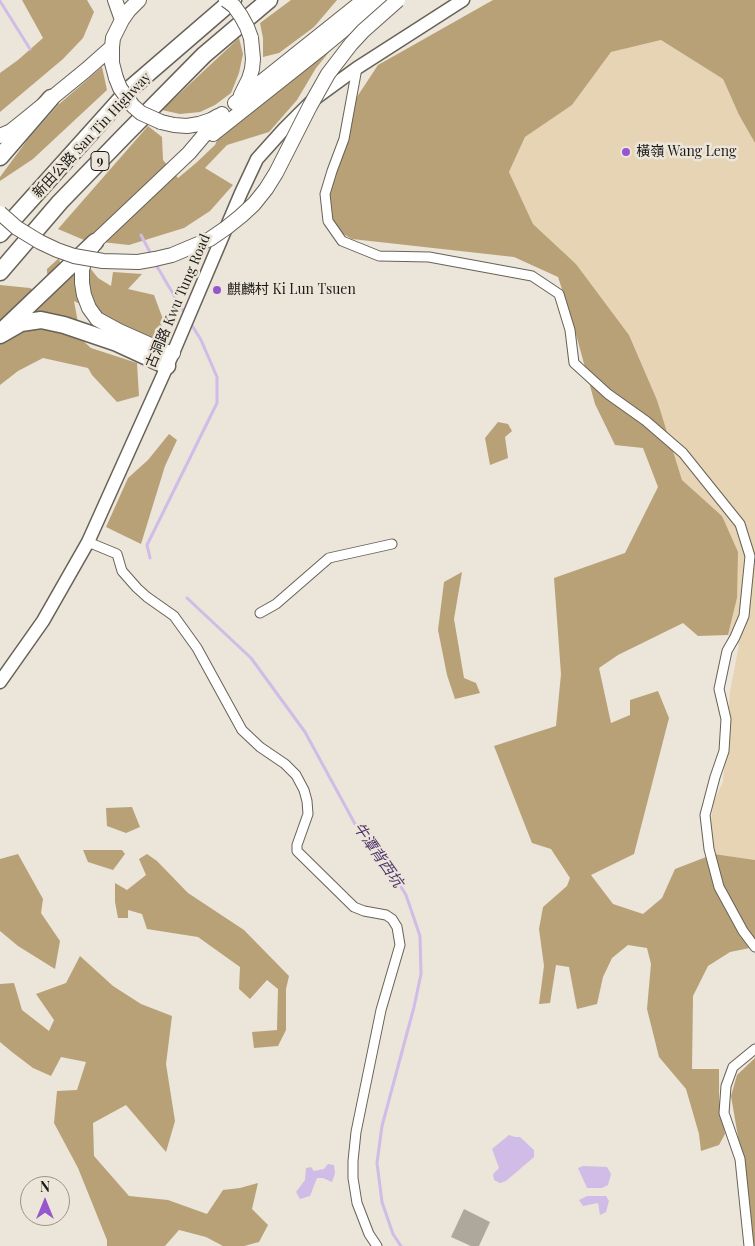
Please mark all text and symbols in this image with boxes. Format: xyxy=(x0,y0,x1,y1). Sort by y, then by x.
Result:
street label: 新田公路 San Tin Highway xyxy=(29,69,155,201)
place label: 橫嶺 Wang Leng xyxy=(636,144,736,160)
marker: 橫嶺 Wang Leng xyxy=(620,146,632,158)
road number: 9 xyxy=(91,152,109,170)
street label: 古洞路 Kwu Tung Road xyxy=(142,232,214,370)
place label: 麒麟村 Ki Lun Tsuen xyxy=(227,282,356,298)
marker: 麒麟村 Ki Lun Tsuen xyxy=(211,284,223,296)
water label: 牛潭背西坑 xyxy=(349,819,407,891)
north arrow xyxy=(20,1176,70,1226)
text: N xyxy=(40,1177,50,1196)

